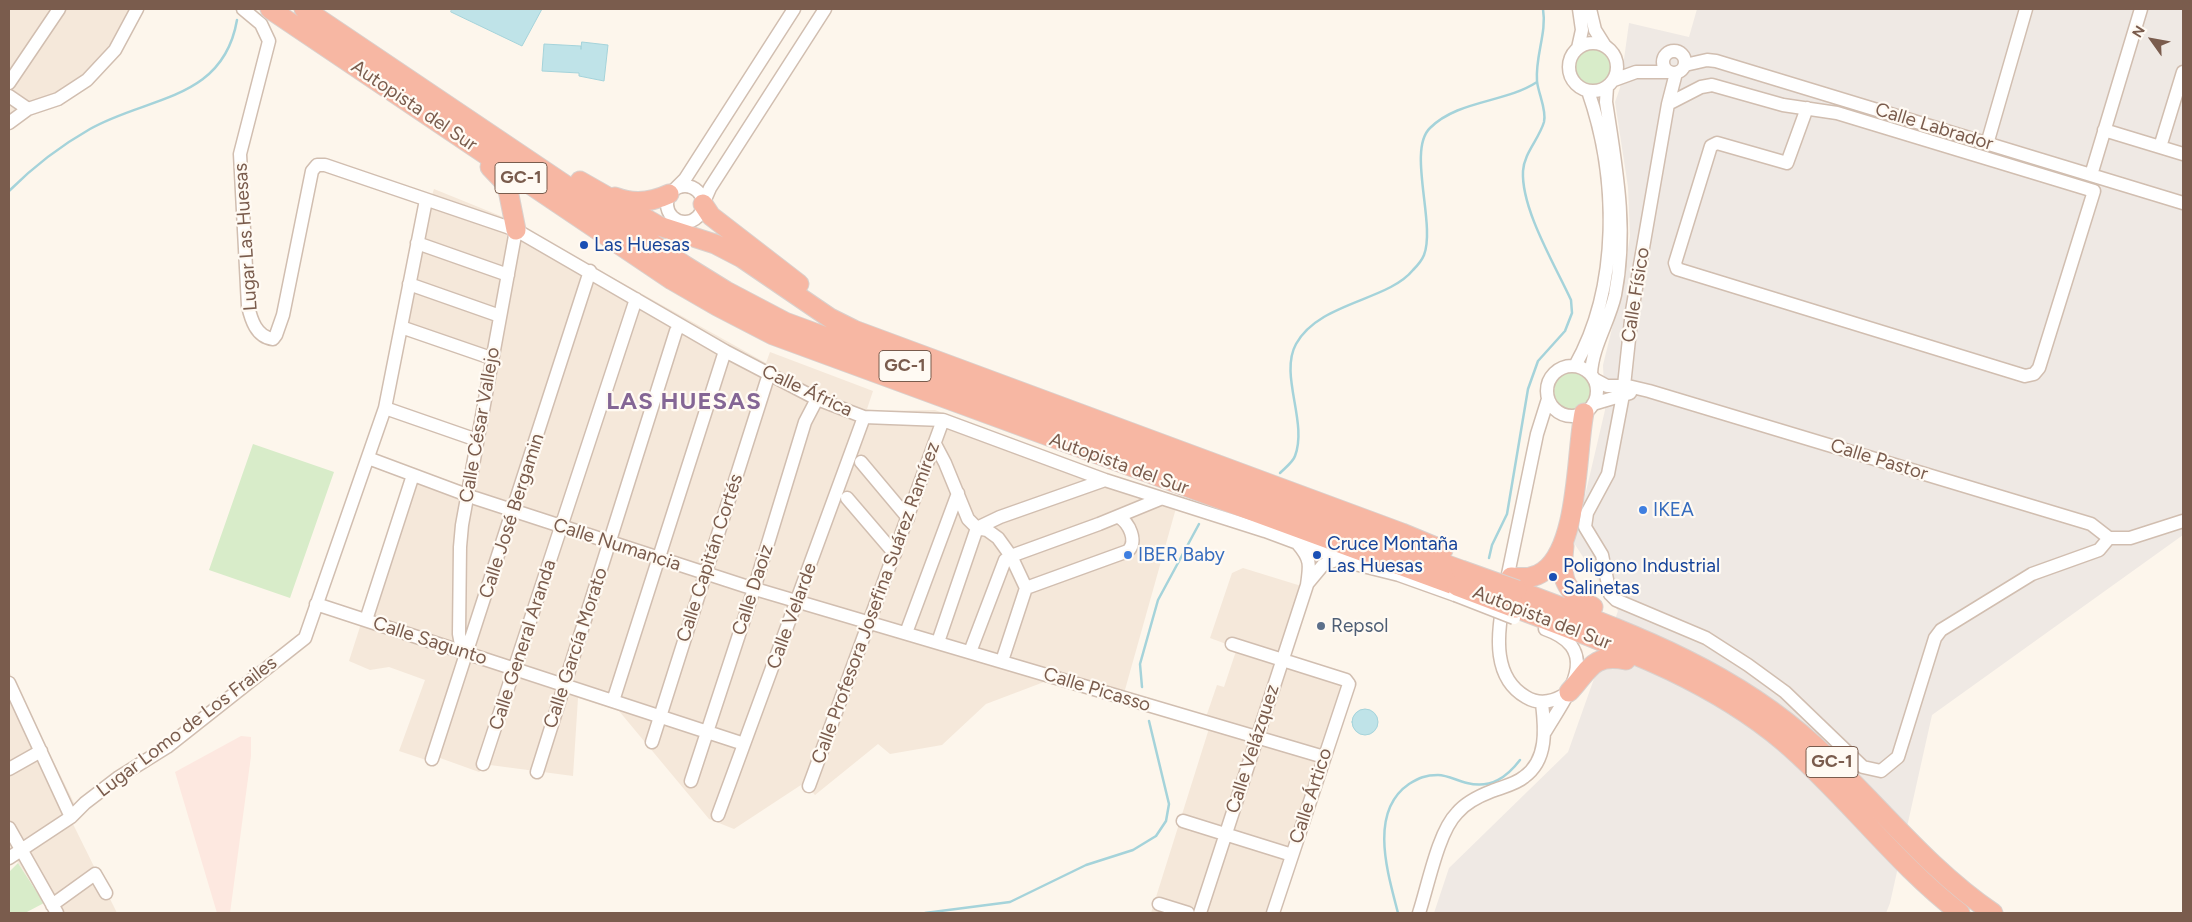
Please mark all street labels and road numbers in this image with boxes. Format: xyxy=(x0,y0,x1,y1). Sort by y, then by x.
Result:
street label: Autopista del Sur xyxy=(347,56,481,156)
street label: Calle Labrador xyxy=(1872,98,1996,156)
street label: Lugar Las Huesas xyxy=(229,162,263,312)
road number: GC-1 xyxy=(495,162,547,194)
street label: Calle Físico xyxy=(1617,246,1655,344)
street label: Calle César Vallejo xyxy=(455,345,505,505)
road number: GC-1 xyxy=(879,351,931,382)
street label: Calle África xyxy=(758,360,856,422)
street label: Autopista del Sur xyxy=(1046,428,1192,500)
street label: Calle José Bergamin xyxy=(475,431,549,601)
street label: Calle Pastor xyxy=(1827,434,1931,486)
street label: Calle Profesora Josefina Suárez Ramírez xyxy=(807,439,945,767)
street label: Calle Capitán Cortés xyxy=(672,471,748,645)
street label: Calle Numancia xyxy=(550,514,684,576)
street label: Calle Daoiz xyxy=(728,542,778,638)
street label: Calle General Aranda xyxy=(485,557,561,733)
street label: Calle Velarde xyxy=(762,560,822,672)
street label: Calle García Morato xyxy=(539,565,613,731)
street label: Autopista del Sur xyxy=(1469,581,1615,655)
street label: Calle Sagunto xyxy=(370,612,490,670)
street label: Lugar Lomo de Los Frailes xyxy=(92,652,282,802)
street label: Calle Picasso xyxy=(1041,663,1153,717)
street label: Calle Velázquez xyxy=(1221,682,1285,816)
street label: Calle Ártico xyxy=(1285,745,1337,847)
road number: GC-1 xyxy=(1806,746,1858,778)

